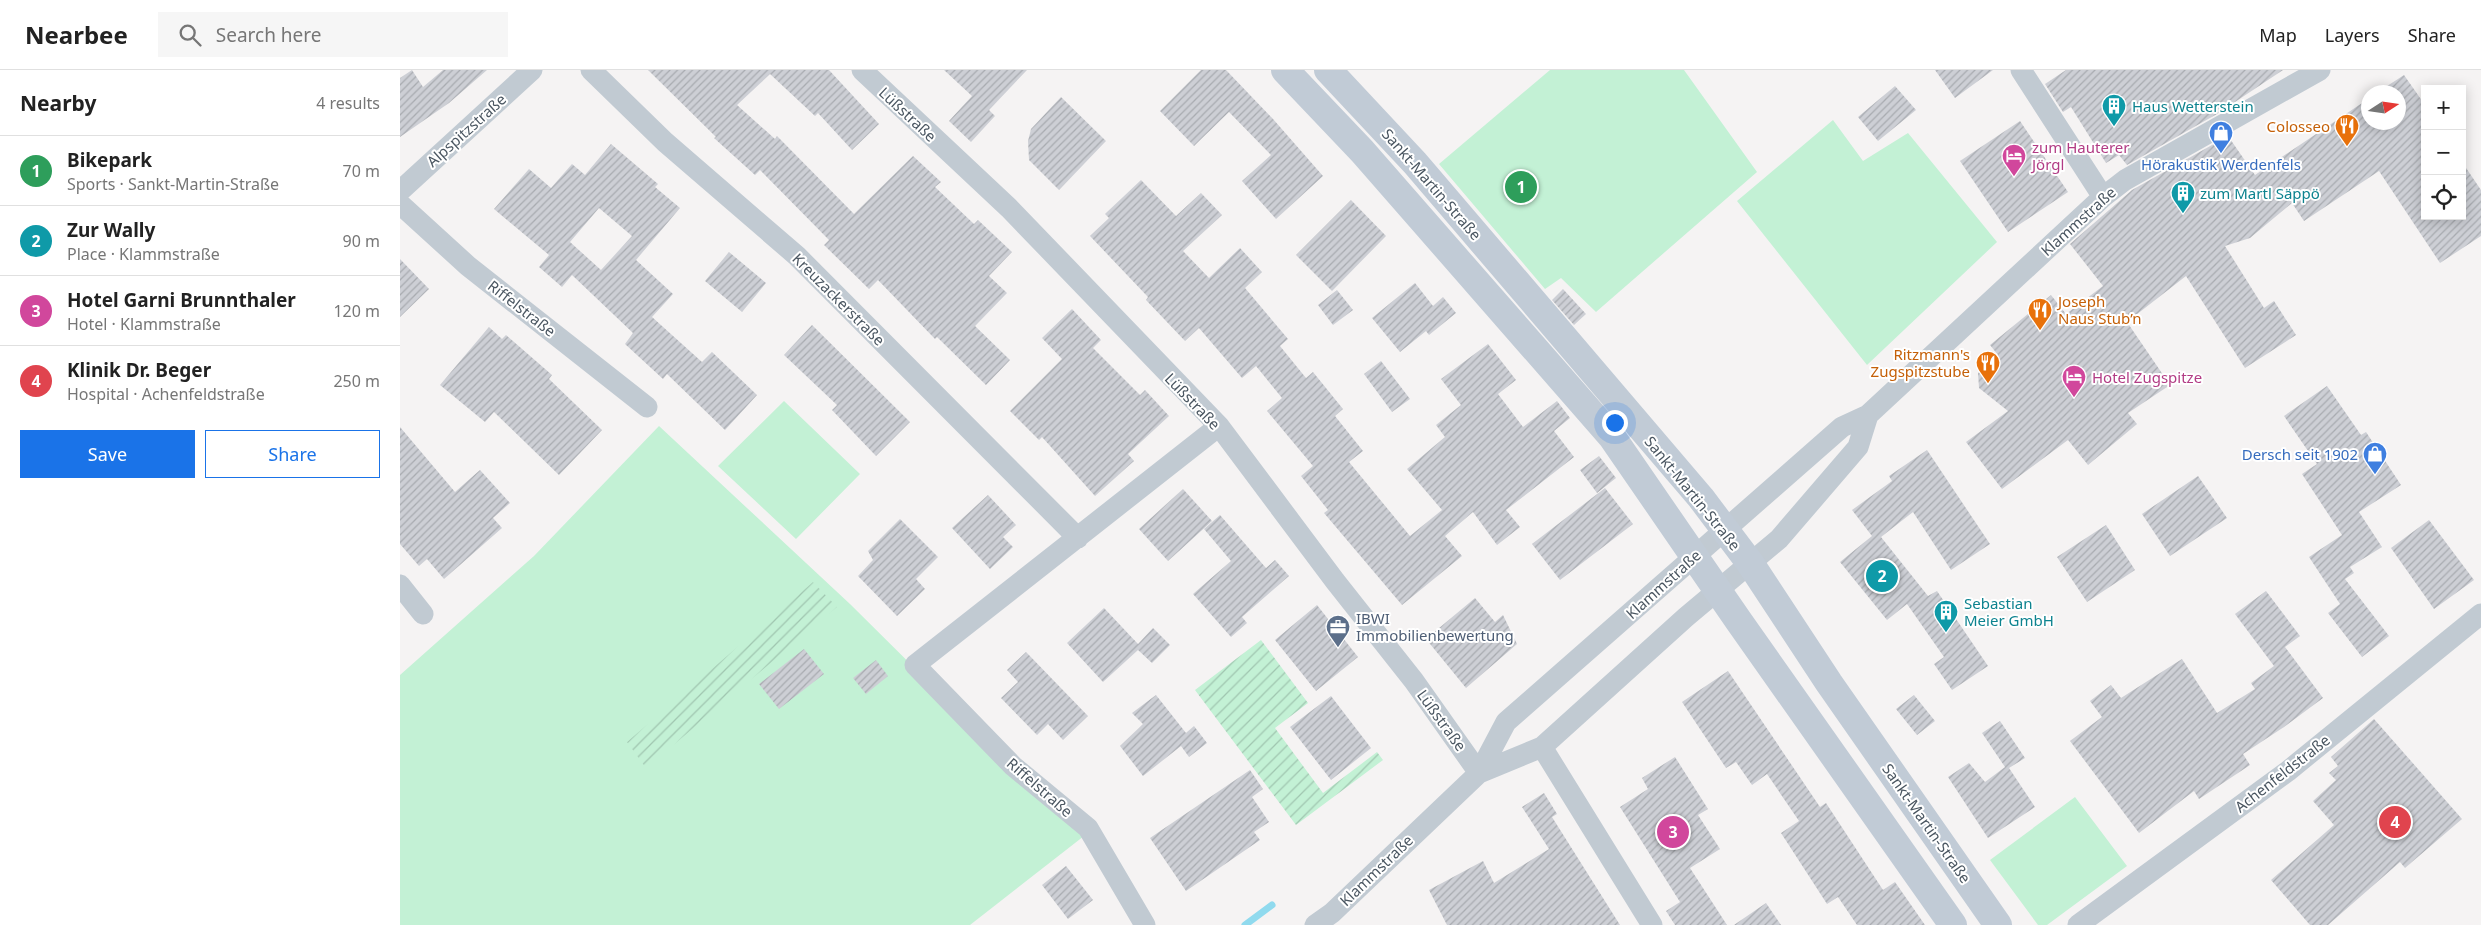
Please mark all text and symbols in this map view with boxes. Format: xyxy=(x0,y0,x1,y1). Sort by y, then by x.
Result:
search box xyxy=(158,12,508,57)
text: Nearbee xyxy=(25,18,128,51)
icon: search xyxy=(176,21,204,49)
text: Search here xyxy=(216,22,322,48)
text: Map xyxy=(2259,23,2297,47)
text: Layers xyxy=(2325,23,2380,47)
text: Share xyxy=(2408,23,2456,47)
street label: Lüßstraße xyxy=(875,82,941,146)
north arrow xyxy=(2361,85,2406,130)
map controls xyxy=(2421,85,2466,220)
button: + xyxy=(2421,85,2466,130)
text: Nearby xyxy=(20,89,96,117)
street label: Alpspitzstraße xyxy=(422,89,510,171)
text: 4 results xyxy=(316,92,380,114)
building icon: Haus Wetterstein xyxy=(2101,93,2127,127)
place label: Haus Wetterstein xyxy=(2132,96,2254,116)
restaurant icon: Colosseo xyxy=(2334,113,2360,147)
place label: Colosseo xyxy=(2267,116,2330,136)
shop icon: Hörakustik Werdenfels xyxy=(2208,120,2234,154)
street label: Sankt-Martin-Straße xyxy=(1378,124,1486,244)
button: − xyxy=(2421,130,2466,175)
place label: zum Hauterer Jörgl xyxy=(2030,137,2129,174)
hotel icon: zum Hauterer Jörgl xyxy=(2001,143,2027,177)
text: Bikepark xyxy=(67,147,152,173)
place label: Hörakustik Werdenfels xyxy=(2141,154,2301,174)
text: 1 xyxy=(31,160,41,182)
text: 70 m xyxy=(343,160,380,182)
pin: 1 xyxy=(1505,168,1537,206)
text: Sports · Sankt-Martin-Straße xyxy=(67,173,279,195)
button: locate xyxy=(2421,175,2466,220)
building icon: zum Martl Säppö xyxy=(2170,180,2196,214)
street label: Klammstraße xyxy=(2036,182,2120,260)
place label: zum Martl Säppö xyxy=(2200,183,2320,203)
text: Zur Wally xyxy=(67,217,155,243)
text: 2 xyxy=(31,230,41,252)
text: 90 m xyxy=(343,230,380,252)
text: Place · Klammstraße xyxy=(67,243,220,265)
street label: Kreuzackerstraße xyxy=(788,248,890,350)
street label: Riffelstraße xyxy=(484,275,560,341)
text: Hotel Garni Brunnthaler xyxy=(67,287,296,313)
place label: Joseph Naus Stub’n xyxy=(2056,291,2142,328)
restaurant icon: Joseph Naus Stub’n xyxy=(2027,297,2053,331)
text: 3 xyxy=(31,300,41,322)
text: 120 m xyxy=(333,300,380,322)
text: Hotel · Klammstraße xyxy=(67,313,221,335)
place label: Ritzmann's Zugspitzstube xyxy=(1871,344,1970,381)
restaurant icon: Ritzmann's Zugspitzstube xyxy=(1975,350,2001,384)
text: Klinik Dr. Beger xyxy=(67,357,211,383)
hotel icon: Hotel Zugspitze xyxy=(2061,364,2087,398)
place label: Hotel Zugspitze xyxy=(2092,367,2202,387)
street label: Lüßstraße xyxy=(1161,368,1225,434)
text: 4 xyxy=(31,370,41,392)
text: 250 m xyxy=(333,370,380,392)
text: Hospital · Achenfeldstraße xyxy=(67,383,265,405)
your location xyxy=(1602,410,1628,436)
button: Save xyxy=(20,430,195,478)
button: Share xyxy=(205,430,380,478)
street label: Sankt-Martin-Straße xyxy=(1641,432,1745,554)
shop icon: Dersch seit 1902 xyxy=(2362,441,2388,475)
place label: Dersch seit 1902 xyxy=(2242,444,2358,464)
street label: Klammstraße xyxy=(1621,545,1705,623)
pin: 2 xyxy=(1866,557,1898,595)
place label: Sebastian Meier GmbH xyxy=(1964,593,2054,630)
building icon: Sebastian Meier GmbH xyxy=(1933,599,1959,633)
place label: IBWI Immobilienbewertung xyxy=(1356,608,1514,645)
office icon: IBWI Immobilienbewertung xyxy=(1325,614,1351,648)
street label: Lüßstraße xyxy=(1413,685,1471,755)
street label: Achenfeldstraße xyxy=(2230,730,2334,816)
street label: Riffelstraße xyxy=(1003,753,1077,821)
street label: Sankt-Martin-Straße xyxy=(1878,759,1976,887)
pin: 4 xyxy=(2379,803,2411,841)
pin: 3 xyxy=(1657,813,1689,851)
street label: Klammstraße xyxy=(1335,830,1417,910)

